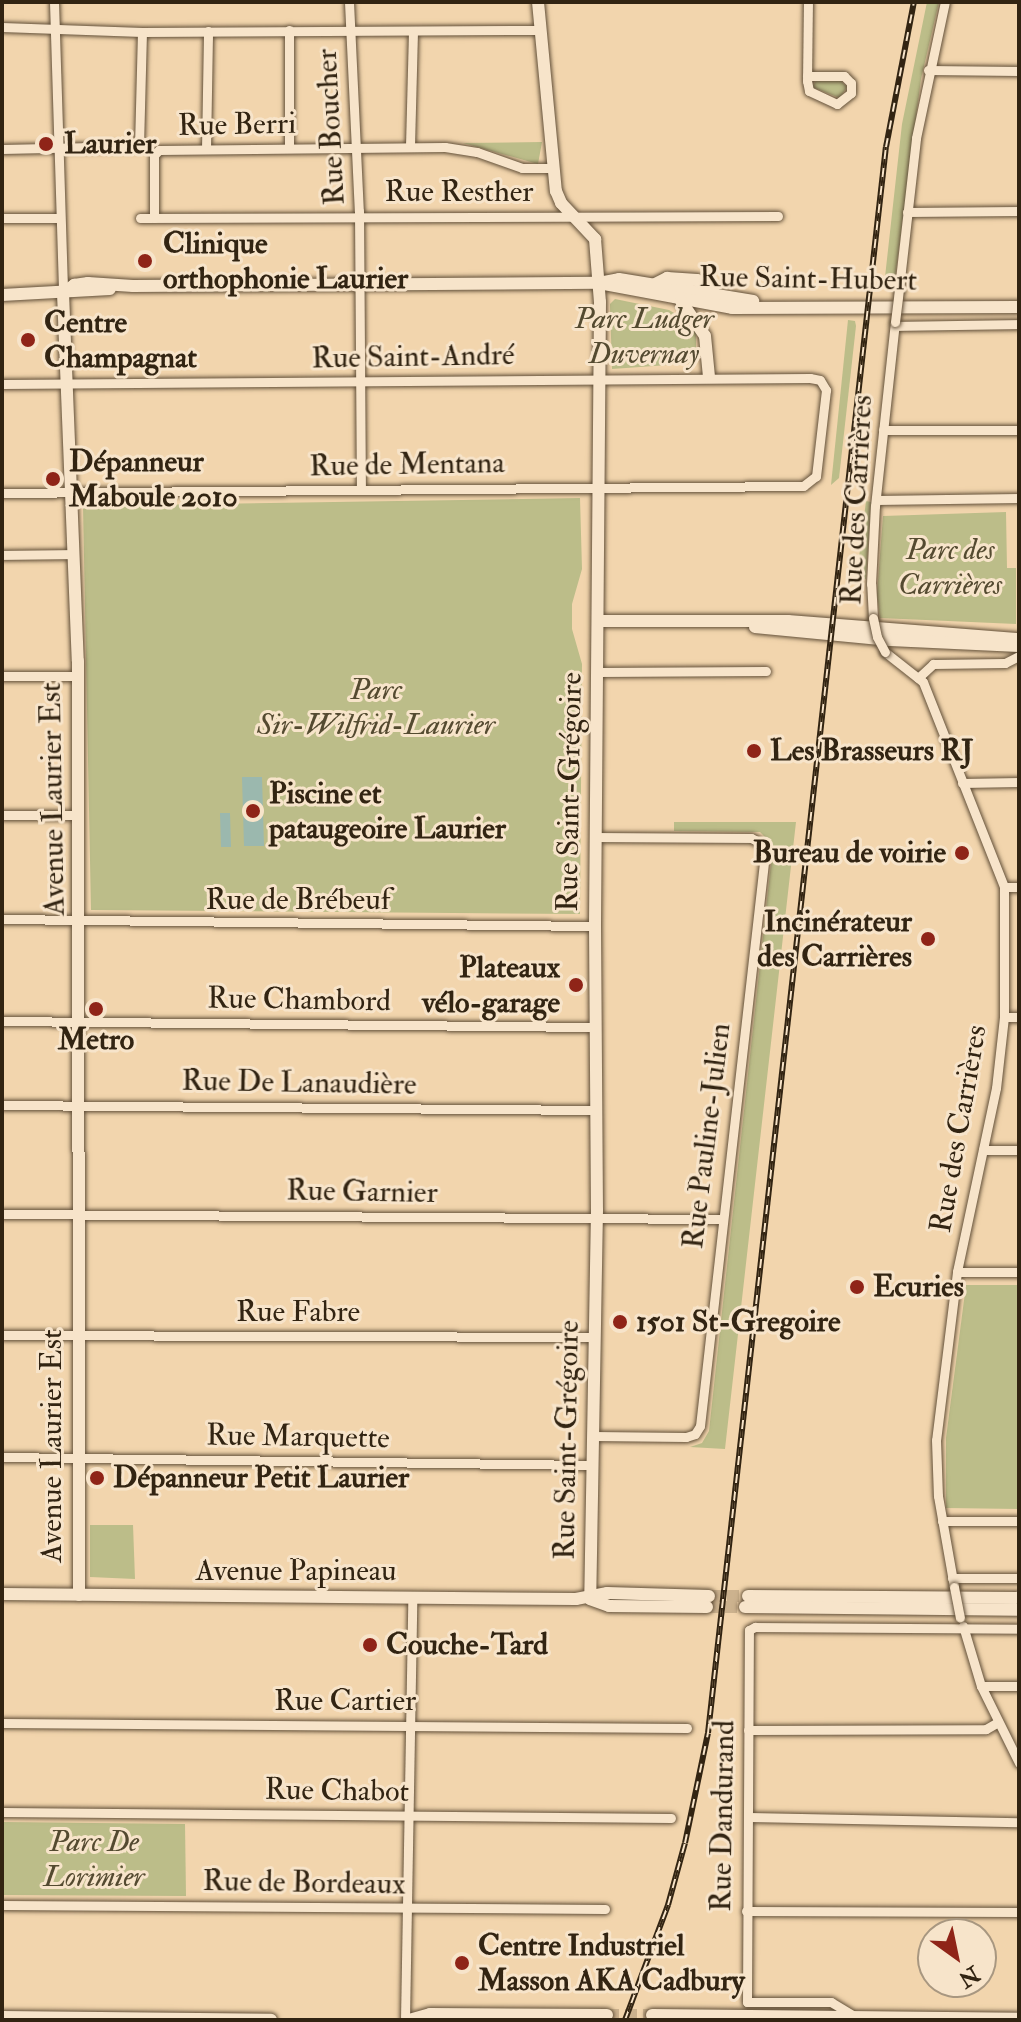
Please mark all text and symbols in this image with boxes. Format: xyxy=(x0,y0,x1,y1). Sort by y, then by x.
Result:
street label: Rue Boucher xyxy=(309,48,353,206)
street label: Rue Berri xyxy=(178,106,296,144)
place label: Laurier xyxy=(64,126,156,162)
marker: Laurier xyxy=(35,133,57,155)
street label: Rue Resther xyxy=(385,174,533,210)
place label: Clinique orthophonie Laurier xyxy=(163,226,408,296)
marker: Clinique orthophonie Laurier xyxy=(134,250,156,272)
street label: Rue Saint-Hubert xyxy=(699,259,917,299)
park label: Parc Ludger Duvernay xyxy=(574,301,714,372)
place label: Centre Champagnat xyxy=(44,305,197,376)
marker: Centre Champagnat xyxy=(19,331,37,349)
street label: Rue Saint-André xyxy=(311,337,515,377)
street label: Rue des Carrières xyxy=(834,394,880,606)
place label: Dépanneur Maboule 2010 xyxy=(69,444,238,514)
street label: Rue de Mentana xyxy=(309,445,505,485)
marker: Dépanneur Maboule 2010 xyxy=(44,470,62,488)
park label: Parc des Carrières xyxy=(898,532,1002,602)
park label: Parc Sir-Wilfrid-Laurier xyxy=(257,672,495,742)
street label: Rue Saint-Grégoire xyxy=(550,672,590,912)
street label: Avenue Laurier Est xyxy=(33,682,73,916)
place label: Les Brasseurs RJ xyxy=(770,733,974,769)
marker: Les Brasseurs RJ xyxy=(745,742,763,760)
place label: Piscine et pataugeoire Laurier xyxy=(269,776,506,846)
marker: Piscine et pataugeoire Laurier xyxy=(244,802,262,820)
place label: Bureau de voirie xyxy=(753,835,946,871)
marker: Bureau de voirie xyxy=(953,844,971,862)
street label: Rue de Brébeuf xyxy=(206,882,390,918)
place label: Incinérateur des Carrières xyxy=(757,904,912,974)
marker: Incinérateur des Carrières xyxy=(919,930,937,948)
place label: Plateaux vélo-garage xyxy=(422,950,560,1020)
marker: Plateaux vélo-garage xyxy=(567,976,585,994)
street label: Rue Chambord xyxy=(207,980,391,1020)
marker: Metro xyxy=(87,1000,105,1018)
street label: Rue Pauline-Julien xyxy=(675,1021,739,1251)
place label: Metro xyxy=(58,1022,134,1058)
street label: Rue des Carrières xyxy=(923,1022,995,1236)
street label: Rue De Lanaudière xyxy=(181,1063,417,1103)
street label: Rue Garnier xyxy=(286,1173,438,1211)
place label: Ecuries xyxy=(873,1269,964,1305)
marker: Ecuries xyxy=(848,1278,866,1296)
street label: Rue Fabre xyxy=(236,1294,360,1330)
place label: 1501 St-Gregoire xyxy=(636,1304,840,1340)
marker: 1501 St-Gregoire xyxy=(611,1313,629,1331)
street label: Rue Saint-Grégoire xyxy=(547,1320,587,1560)
street label: Avenue Laurier Est xyxy=(34,1329,70,1563)
street label: Rue Marquette xyxy=(206,1417,390,1457)
place label: Dépanneur Petit Laurier xyxy=(113,1460,409,1496)
marker: Dépanneur Petit Laurier xyxy=(88,1469,106,1487)
street label: Avenue Papineau xyxy=(195,1553,397,1589)
place label: Couche-Tard xyxy=(386,1627,548,1663)
marker: Couche-Tard xyxy=(361,1636,379,1654)
street label: Rue Cartier xyxy=(274,1683,416,1719)
street label: Rue Dandurand xyxy=(703,1720,743,1912)
street label: Rue Chabot xyxy=(264,1772,410,1810)
park label: Parc De Lorimier xyxy=(43,1824,145,1894)
street label: Rue de Bordeaux xyxy=(202,1863,406,1903)
north arrow xyxy=(917,1918,997,1998)
place label: Centre Industriel Masson AKA Cadbury xyxy=(478,1928,745,1998)
marker: Centre Industriel Masson AKA Cadbury xyxy=(453,1954,471,1972)
text: N xyxy=(953,1959,985,1994)

